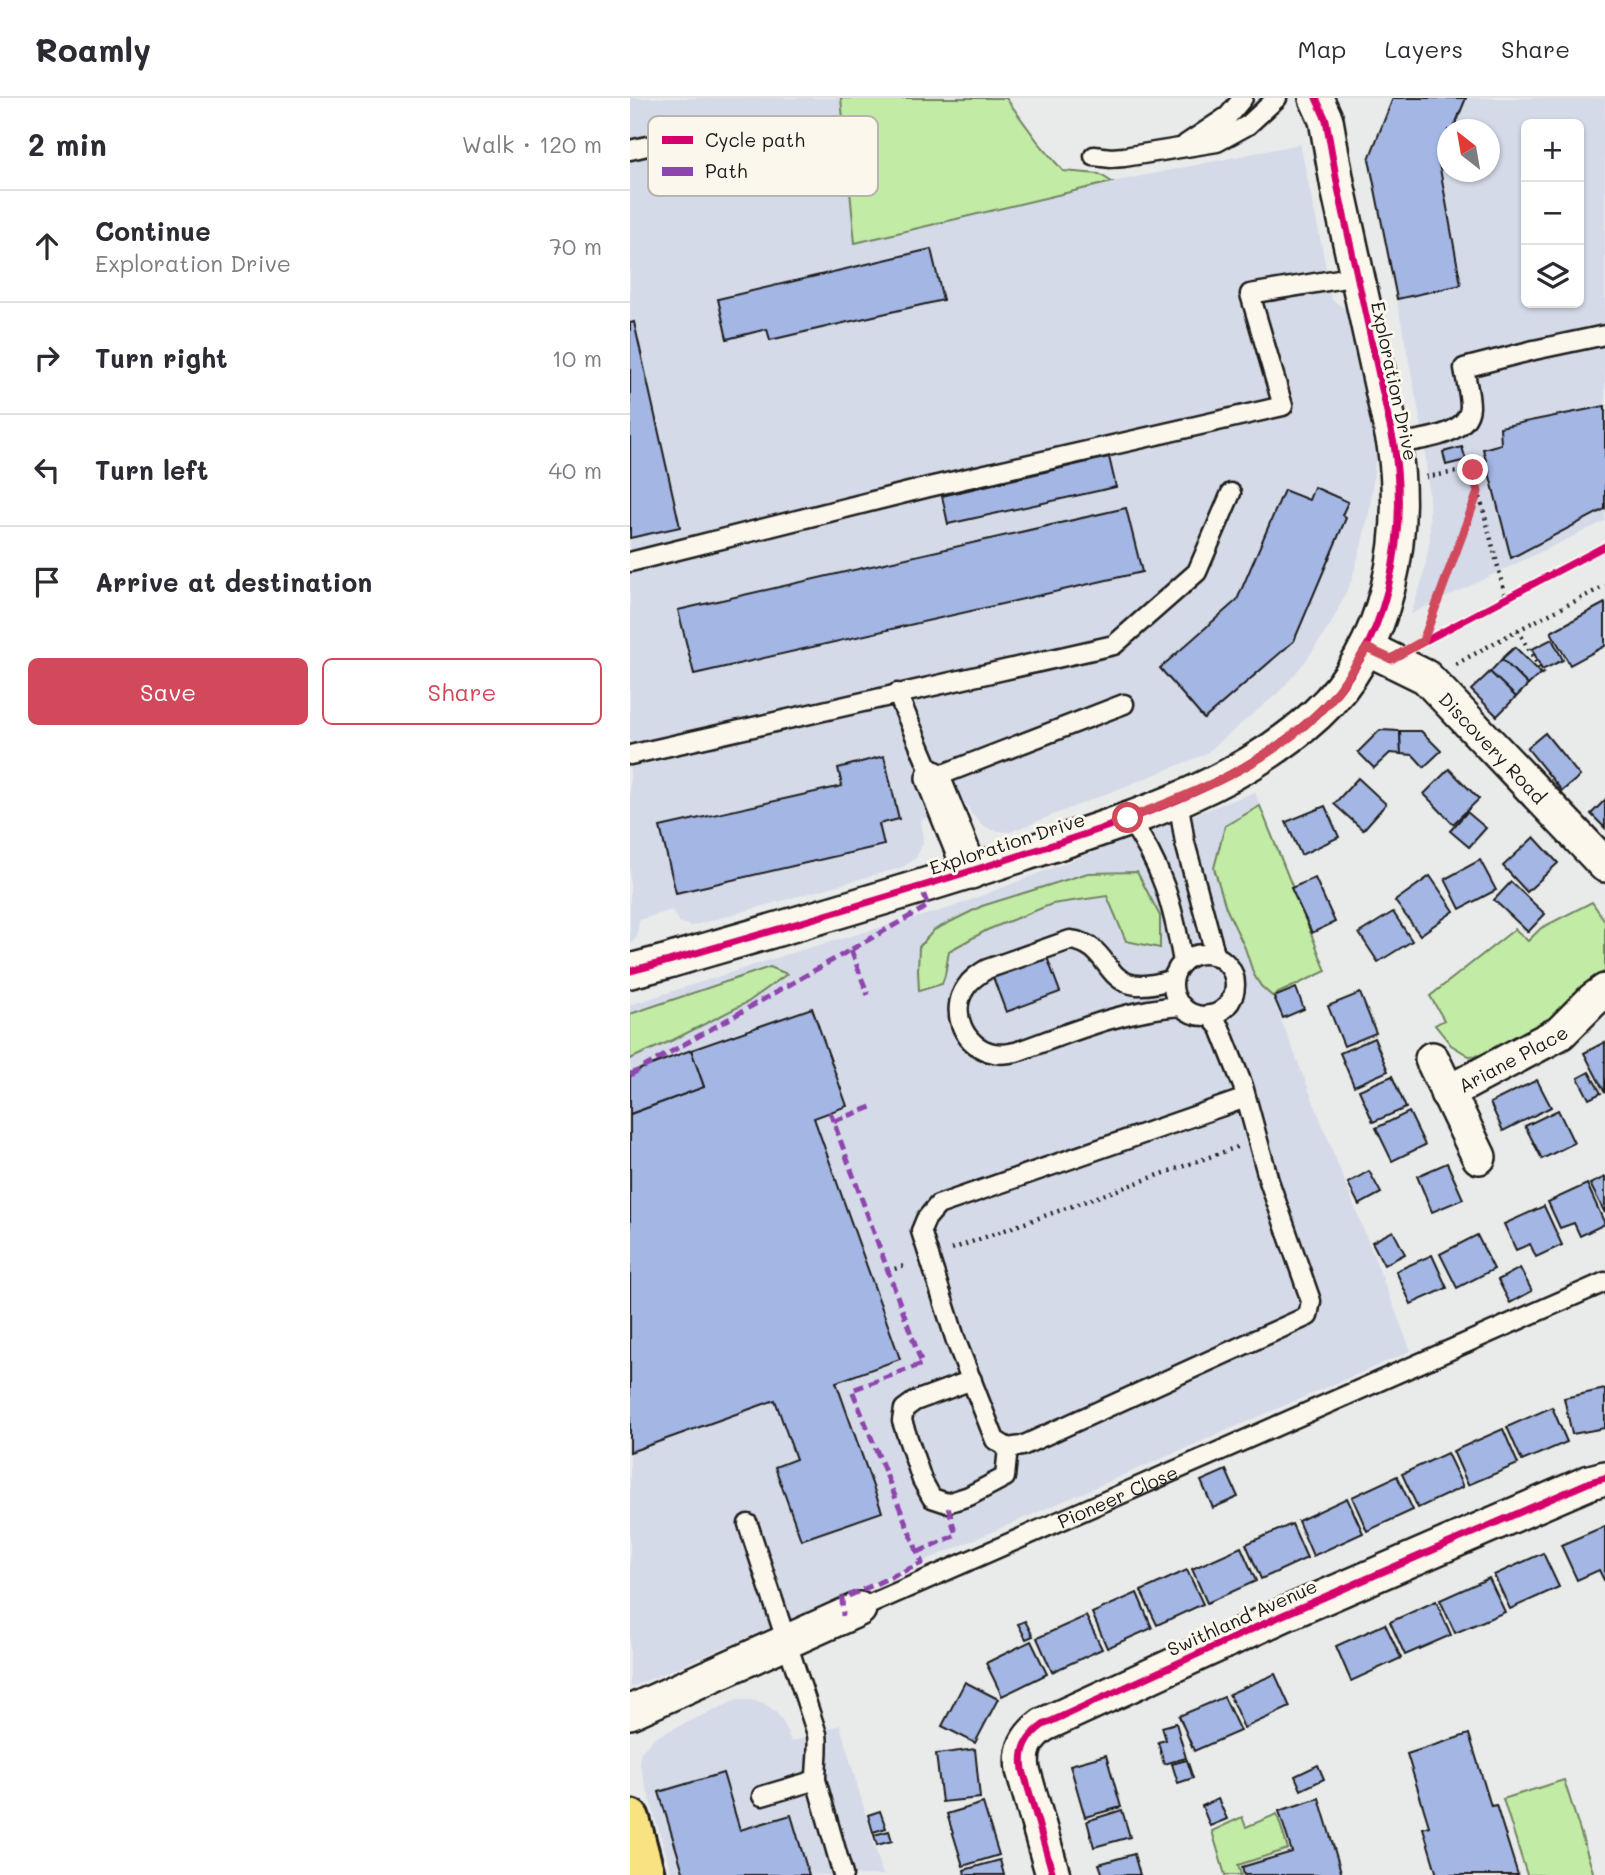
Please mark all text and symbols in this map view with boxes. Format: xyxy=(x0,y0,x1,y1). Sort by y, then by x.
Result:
text: Roamly xyxy=(35,27,151,70)
text: Map xyxy=(1298,33,1346,64)
text: Layers xyxy=(1384,33,1463,64)
text: Share xyxy=(1501,33,1570,64)
legend xyxy=(648,116,878,196)
north arrow xyxy=(1437,119,1500,182)
map controls xyxy=(1521,119,1584,308)
button: + xyxy=(1521,119,1584,182)
text: 2 min xyxy=(28,124,107,164)
text: Cycle path xyxy=(705,127,805,152)
text: Walk · 120 m xyxy=(462,129,602,159)
text: Path xyxy=(705,158,748,183)
button: − xyxy=(1521,182,1584,245)
text: Continue xyxy=(95,214,211,248)
icon: ahead xyxy=(28,227,66,265)
text: 70 m xyxy=(549,231,602,261)
button: layers xyxy=(1521,245,1584,308)
text: Exploration Drive xyxy=(95,248,291,278)
street label: Exploration Drive xyxy=(1366,299,1424,463)
icon: right xyxy=(28,339,66,377)
text: Turn right xyxy=(95,341,228,375)
text: 10 m xyxy=(552,343,602,373)
icon: left xyxy=(28,451,66,489)
text: Turn left xyxy=(95,453,208,487)
route end xyxy=(1457,454,1488,485)
text: 40 m xyxy=(549,455,602,485)
icon: arrive xyxy=(28,563,66,601)
text: Arrive at destination xyxy=(95,565,372,599)
button: Save xyxy=(28,658,308,725)
button: Share xyxy=(322,658,602,725)
street label: Discovery Road xyxy=(1434,686,1552,809)
route start xyxy=(1112,802,1143,833)
street label: Exploration Drive xyxy=(926,806,1088,880)
street label: Ariane Place xyxy=(1454,1020,1573,1097)
street label: Pioneer Close xyxy=(1053,1458,1181,1533)
street label: Swithland Avenue xyxy=(1163,1573,1321,1661)

